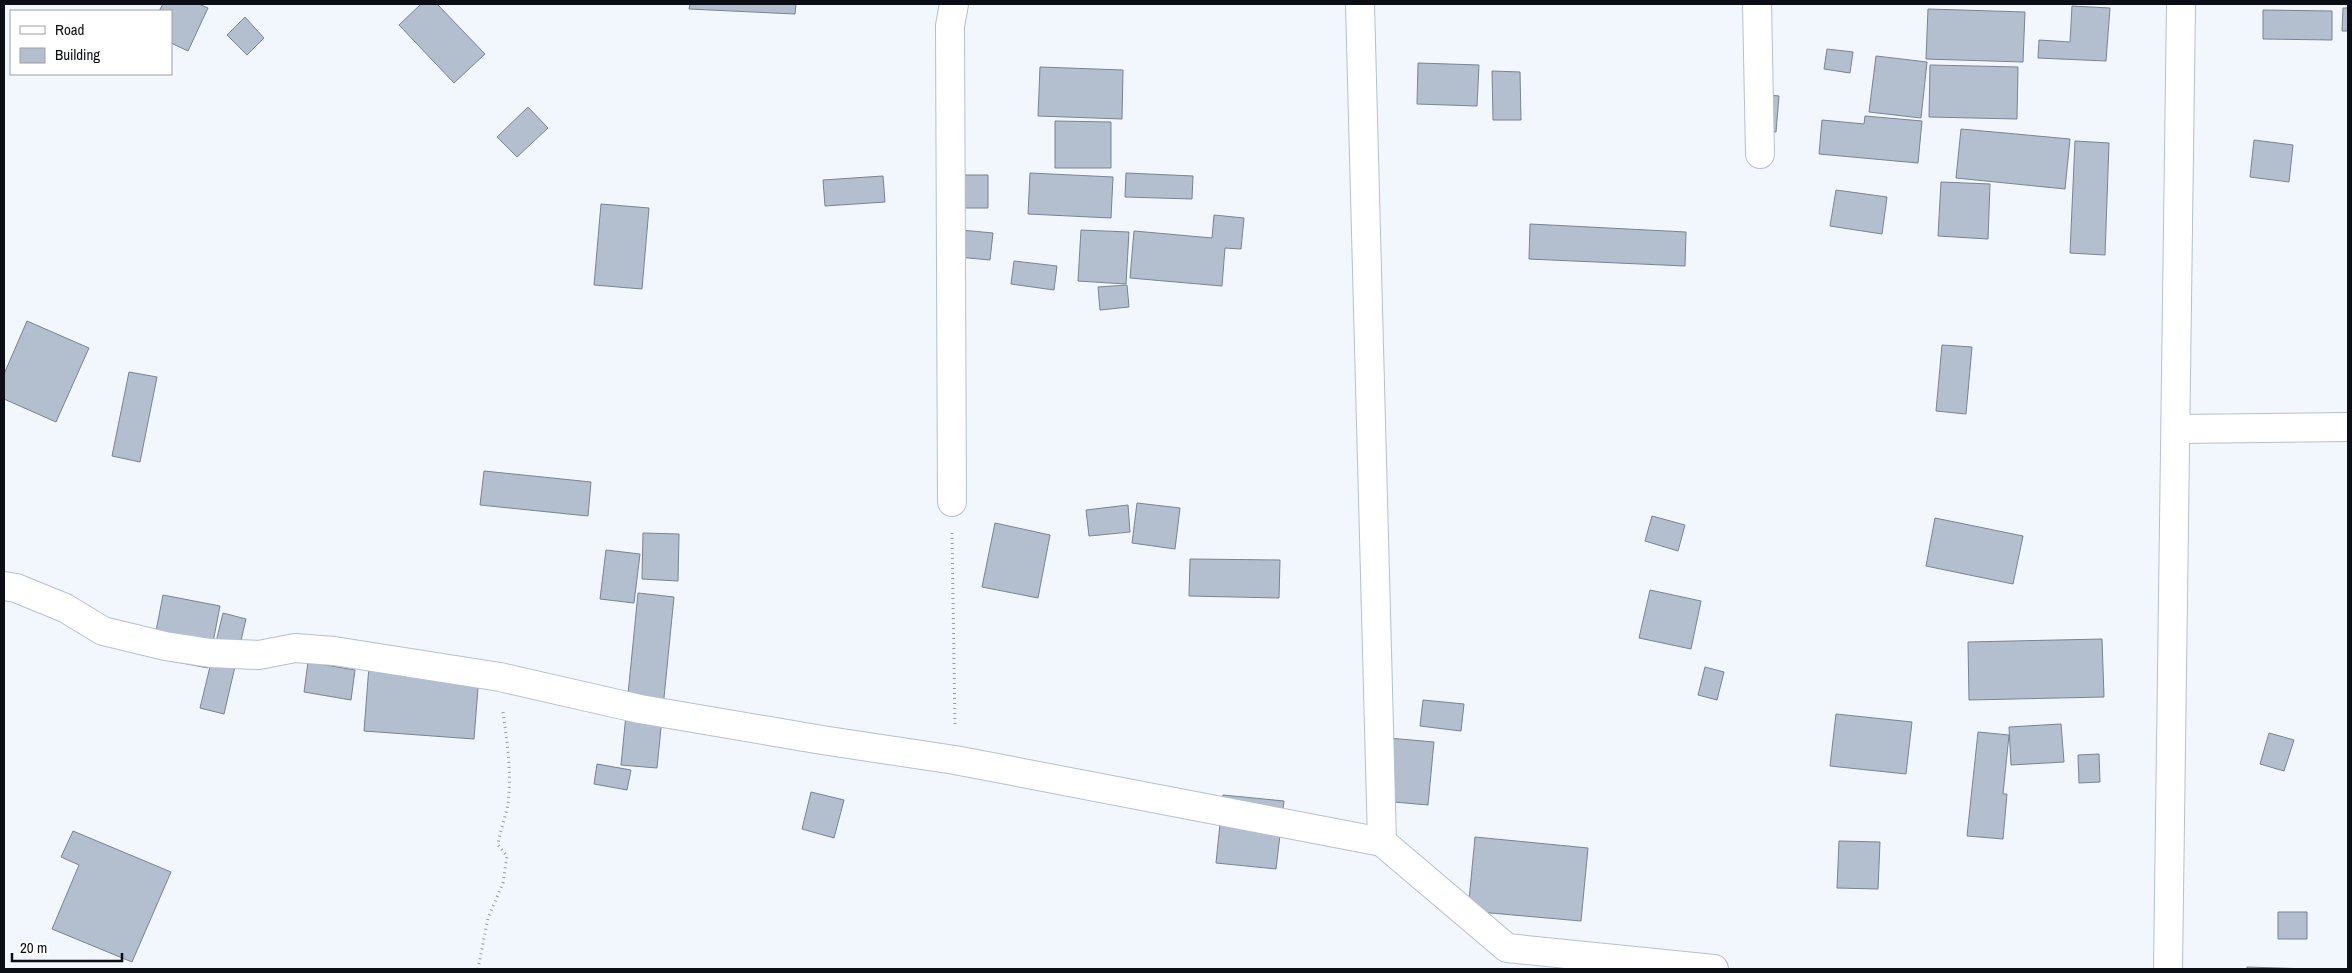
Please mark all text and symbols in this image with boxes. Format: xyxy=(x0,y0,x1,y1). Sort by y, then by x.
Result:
legend xyxy=(10,10,172,75)
text: Road xyxy=(55,19,84,40)
text: Building xyxy=(55,44,100,65)
scale bar xyxy=(12,930,122,962)
text: 20 m xyxy=(20,937,47,958)

